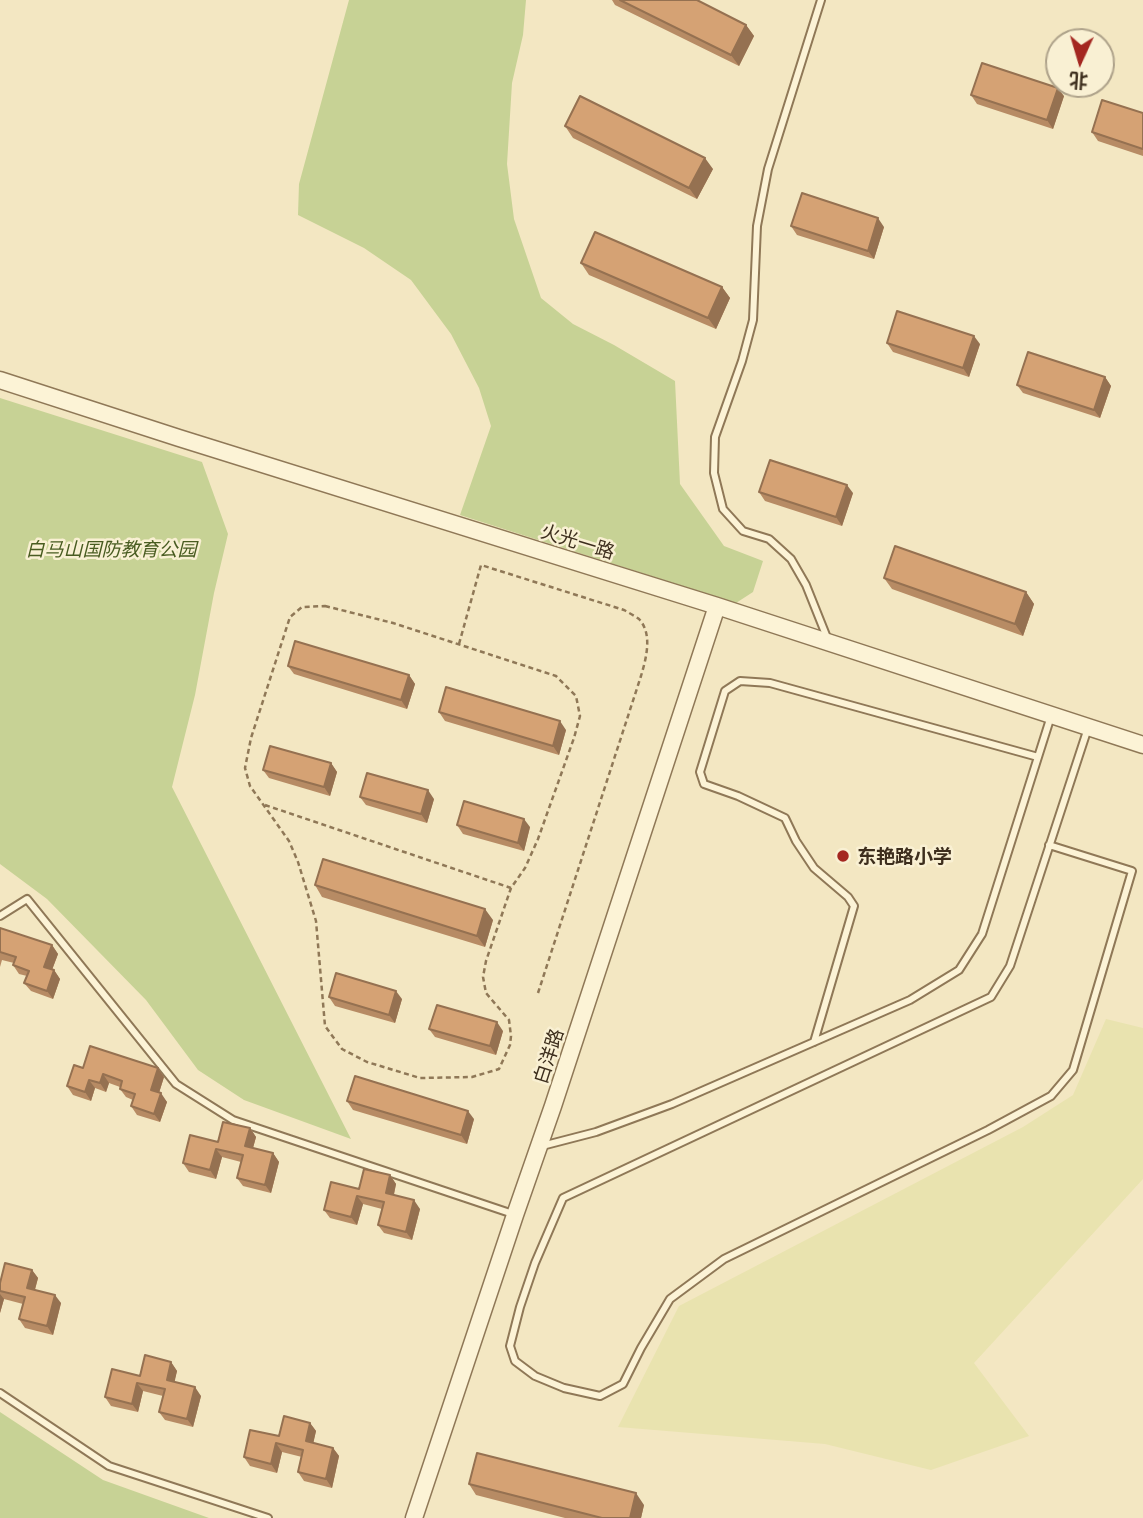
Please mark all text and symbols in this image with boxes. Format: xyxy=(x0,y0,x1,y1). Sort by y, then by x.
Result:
north arrow xyxy=(1045,28,1115,98)
text: 北 xyxy=(1068,68,1089,97)
street label: 火光一路 xyxy=(538,519,618,563)
park label: 白马山国防教育公园 xyxy=(26,538,196,560)
place label: 东艳路小学 xyxy=(857,845,952,867)
marker: 东艳路小学 xyxy=(835,848,851,864)
street label: 白洋路 xyxy=(528,1025,568,1087)

